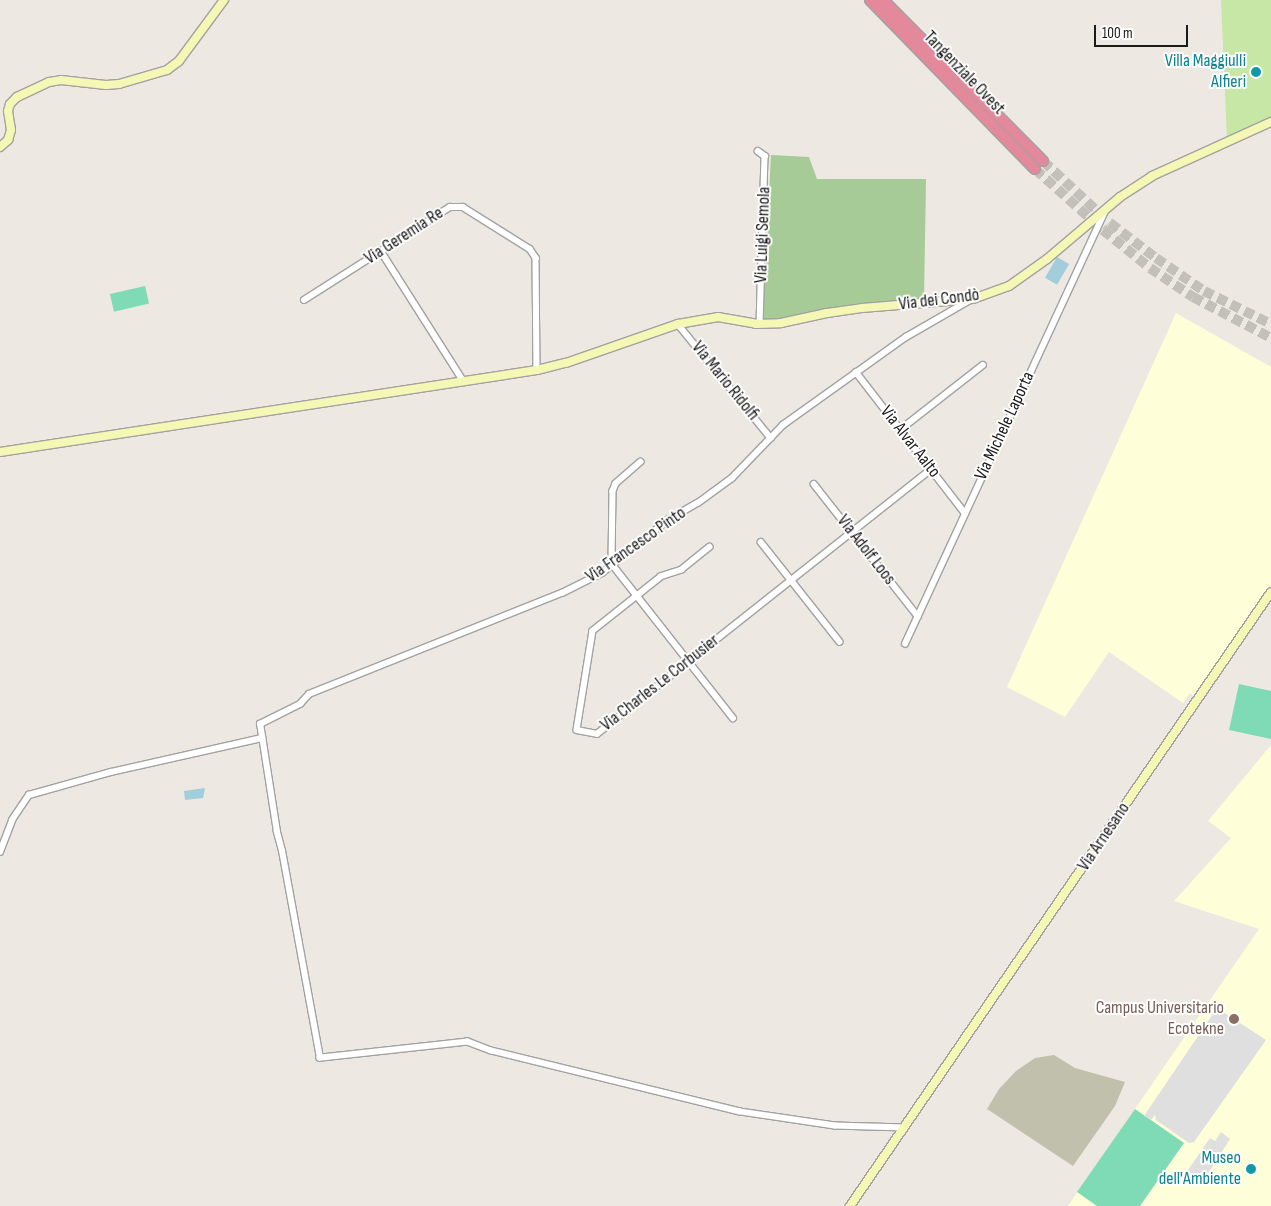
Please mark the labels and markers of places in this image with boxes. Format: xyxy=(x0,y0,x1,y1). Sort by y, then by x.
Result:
place label: Villa Maggiulli Alfieri xyxy=(1165,51,1246,94)
marker: Villa Maggiulli Alfieri xyxy=(1250,66,1262,78)
place label: Campus Universitario Ecotekne xyxy=(1096,998,1224,1040)
marker: Campus Universitario Ecotekne xyxy=(1228,1013,1240,1025)
place label: Museo dell'Ambiente xyxy=(1159,1148,1241,1190)
marker: Museo dell'Ambiente xyxy=(1245,1163,1257,1175)

